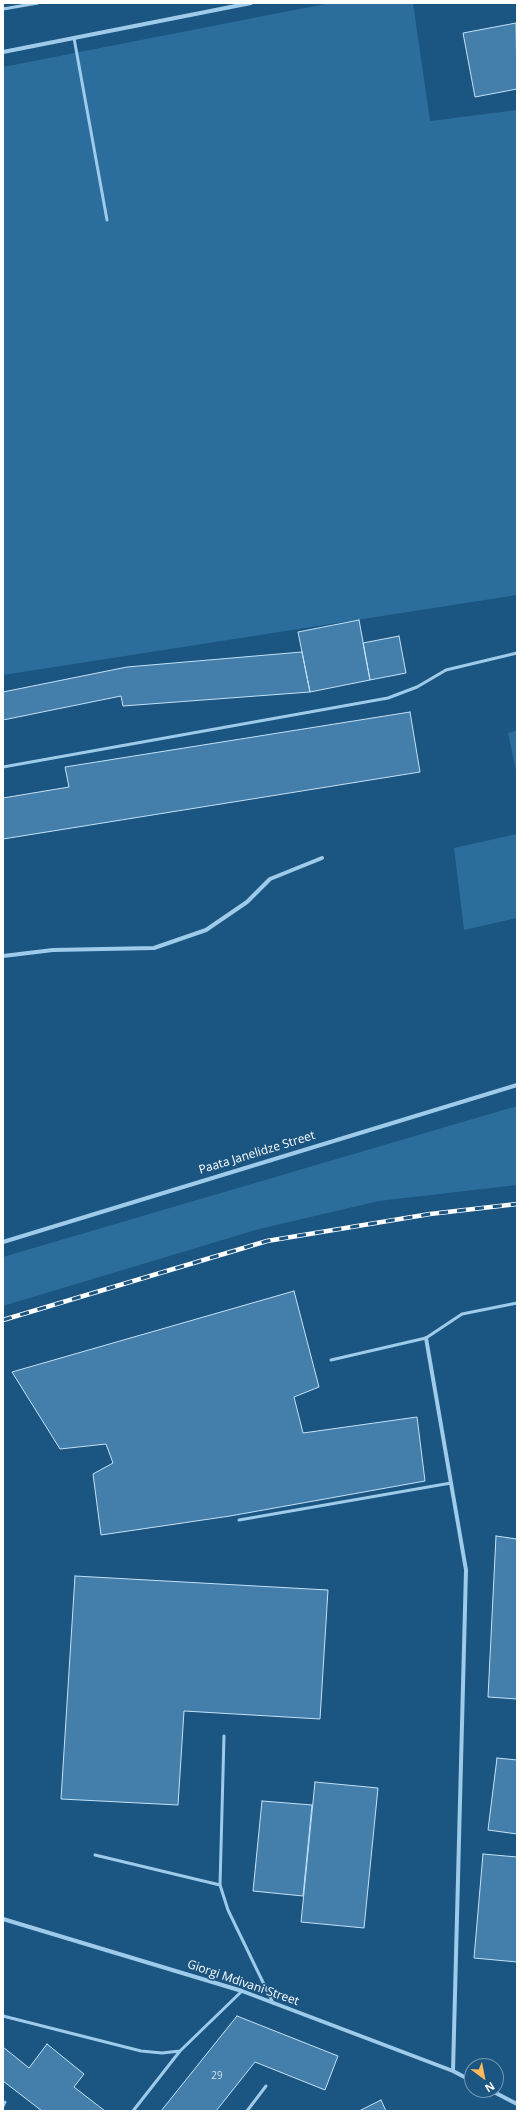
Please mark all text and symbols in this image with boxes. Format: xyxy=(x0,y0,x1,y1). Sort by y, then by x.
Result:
street label: Paata Janelidze Street xyxy=(197,1128,317,1178)
street label: Giorgi Mdivani Street xyxy=(185,1957,301,2009)
north arrow xyxy=(464,2058,504,2098)
house number: 29 xyxy=(211,2070,223,2082)
text: N xyxy=(482,2079,498,2096)

